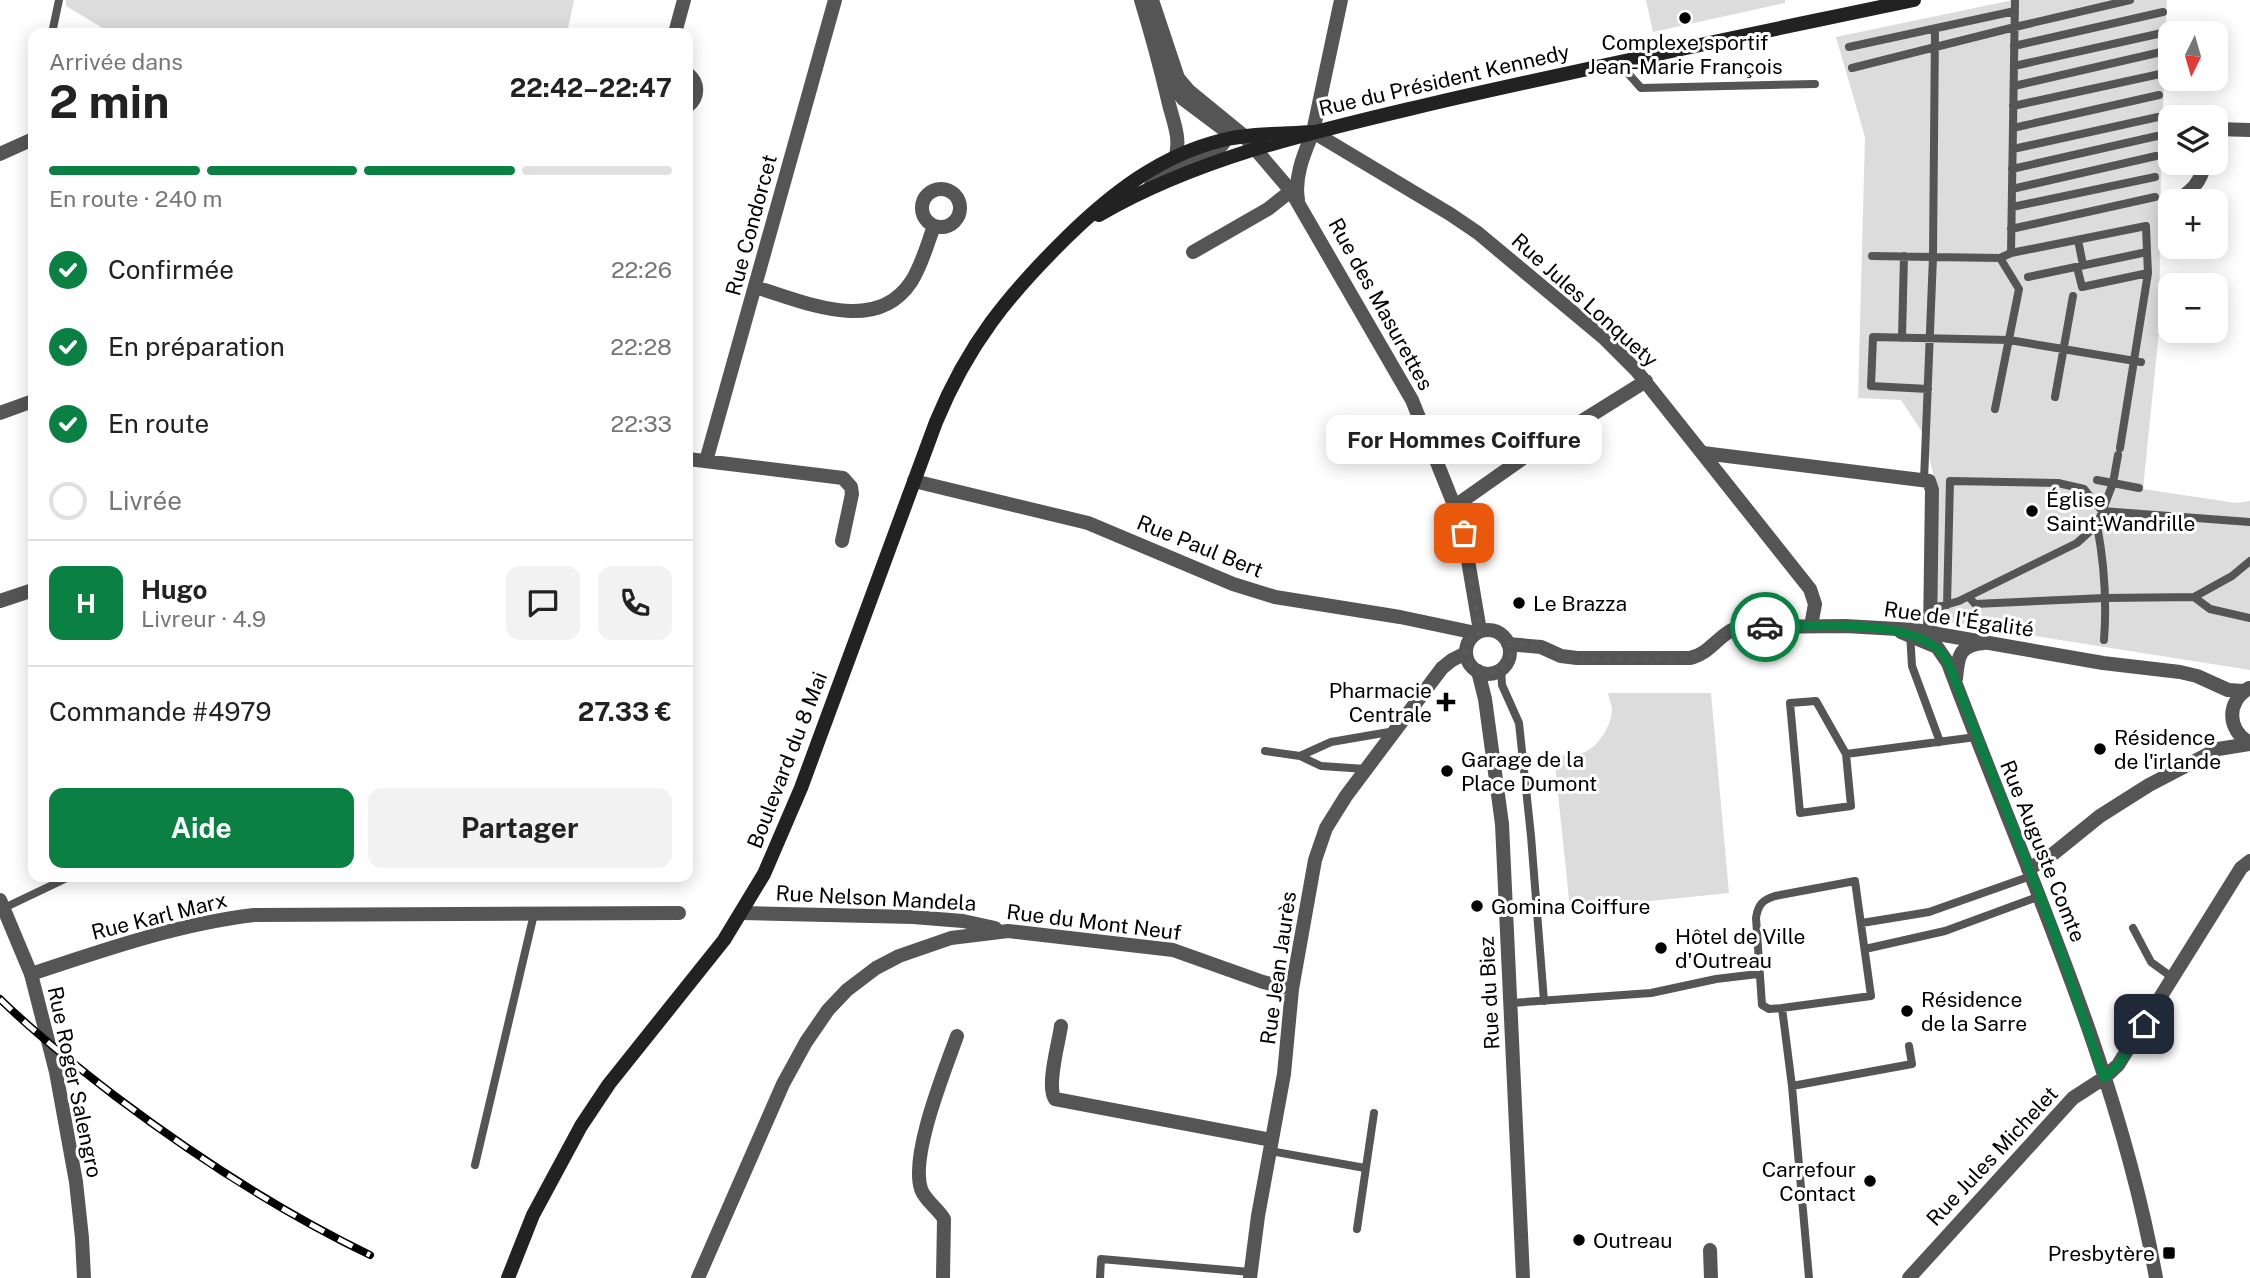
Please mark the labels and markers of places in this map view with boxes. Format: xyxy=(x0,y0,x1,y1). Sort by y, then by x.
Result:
marker: Complexe sportif Jean-Marie François xyxy=(1677,10,1693,26)
place label: Complexe sportif Jean-Marie François xyxy=(1587,30,1783,79)
callout: For Hommes Coiffure xyxy=(1326,414,1602,463)
place label: Église Saint-Wandrille xyxy=(2046,487,2195,536)
pin xyxy=(1434,503,1494,563)
marker: Église Saint-Wandrille xyxy=(2024,503,2040,519)
place label: Le Brazza xyxy=(1533,591,1627,616)
marker: Le Brazza xyxy=(1511,595,1527,611)
place label: Pharmacie Centrale xyxy=(1329,678,1432,727)
marker: Pharmacie Centrale xyxy=(1438,694,1454,710)
place label: Résidence de l'irlande xyxy=(2114,725,2221,774)
marker: Résidence de l'irlande xyxy=(2092,741,2108,757)
place label: Garage de la Place Dumont xyxy=(1461,747,1597,796)
marker: Garage de la Place Dumont xyxy=(1439,763,1455,779)
place label: Gomina Coiffure xyxy=(1491,894,1650,919)
marker: Gomina Coiffure xyxy=(1469,898,1485,914)
place label: Hôtel de Ville d'Outreau xyxy=(1675,924,1805,973)
marker: Hôtel de Ville d'Outreau xyxy=(1653,940,1669,956)
place label: Résidence de la Sarre xyxy=(1921,987,2027,1036)
pin xyxy=(2114,994,2174,1054)
marker: Résidence de la Sarre xyxy=(1899,1003,1915,1019)
place label: Carrefour Contact xyxy=(1762,1157,1856,1206)
marker: Carrefour Contact xyxy=(1862,1173,1878,1189)
place label: Outreau xyxy=(1593,1228,1672,1253)
marker: Outreau xyxy=(1571,1232,1587,1248)
place label: Presbytère xyxy=(2048,1241,2155,1266)
marker: Presbytère xyxy=(2161,1245,2177,1261)

